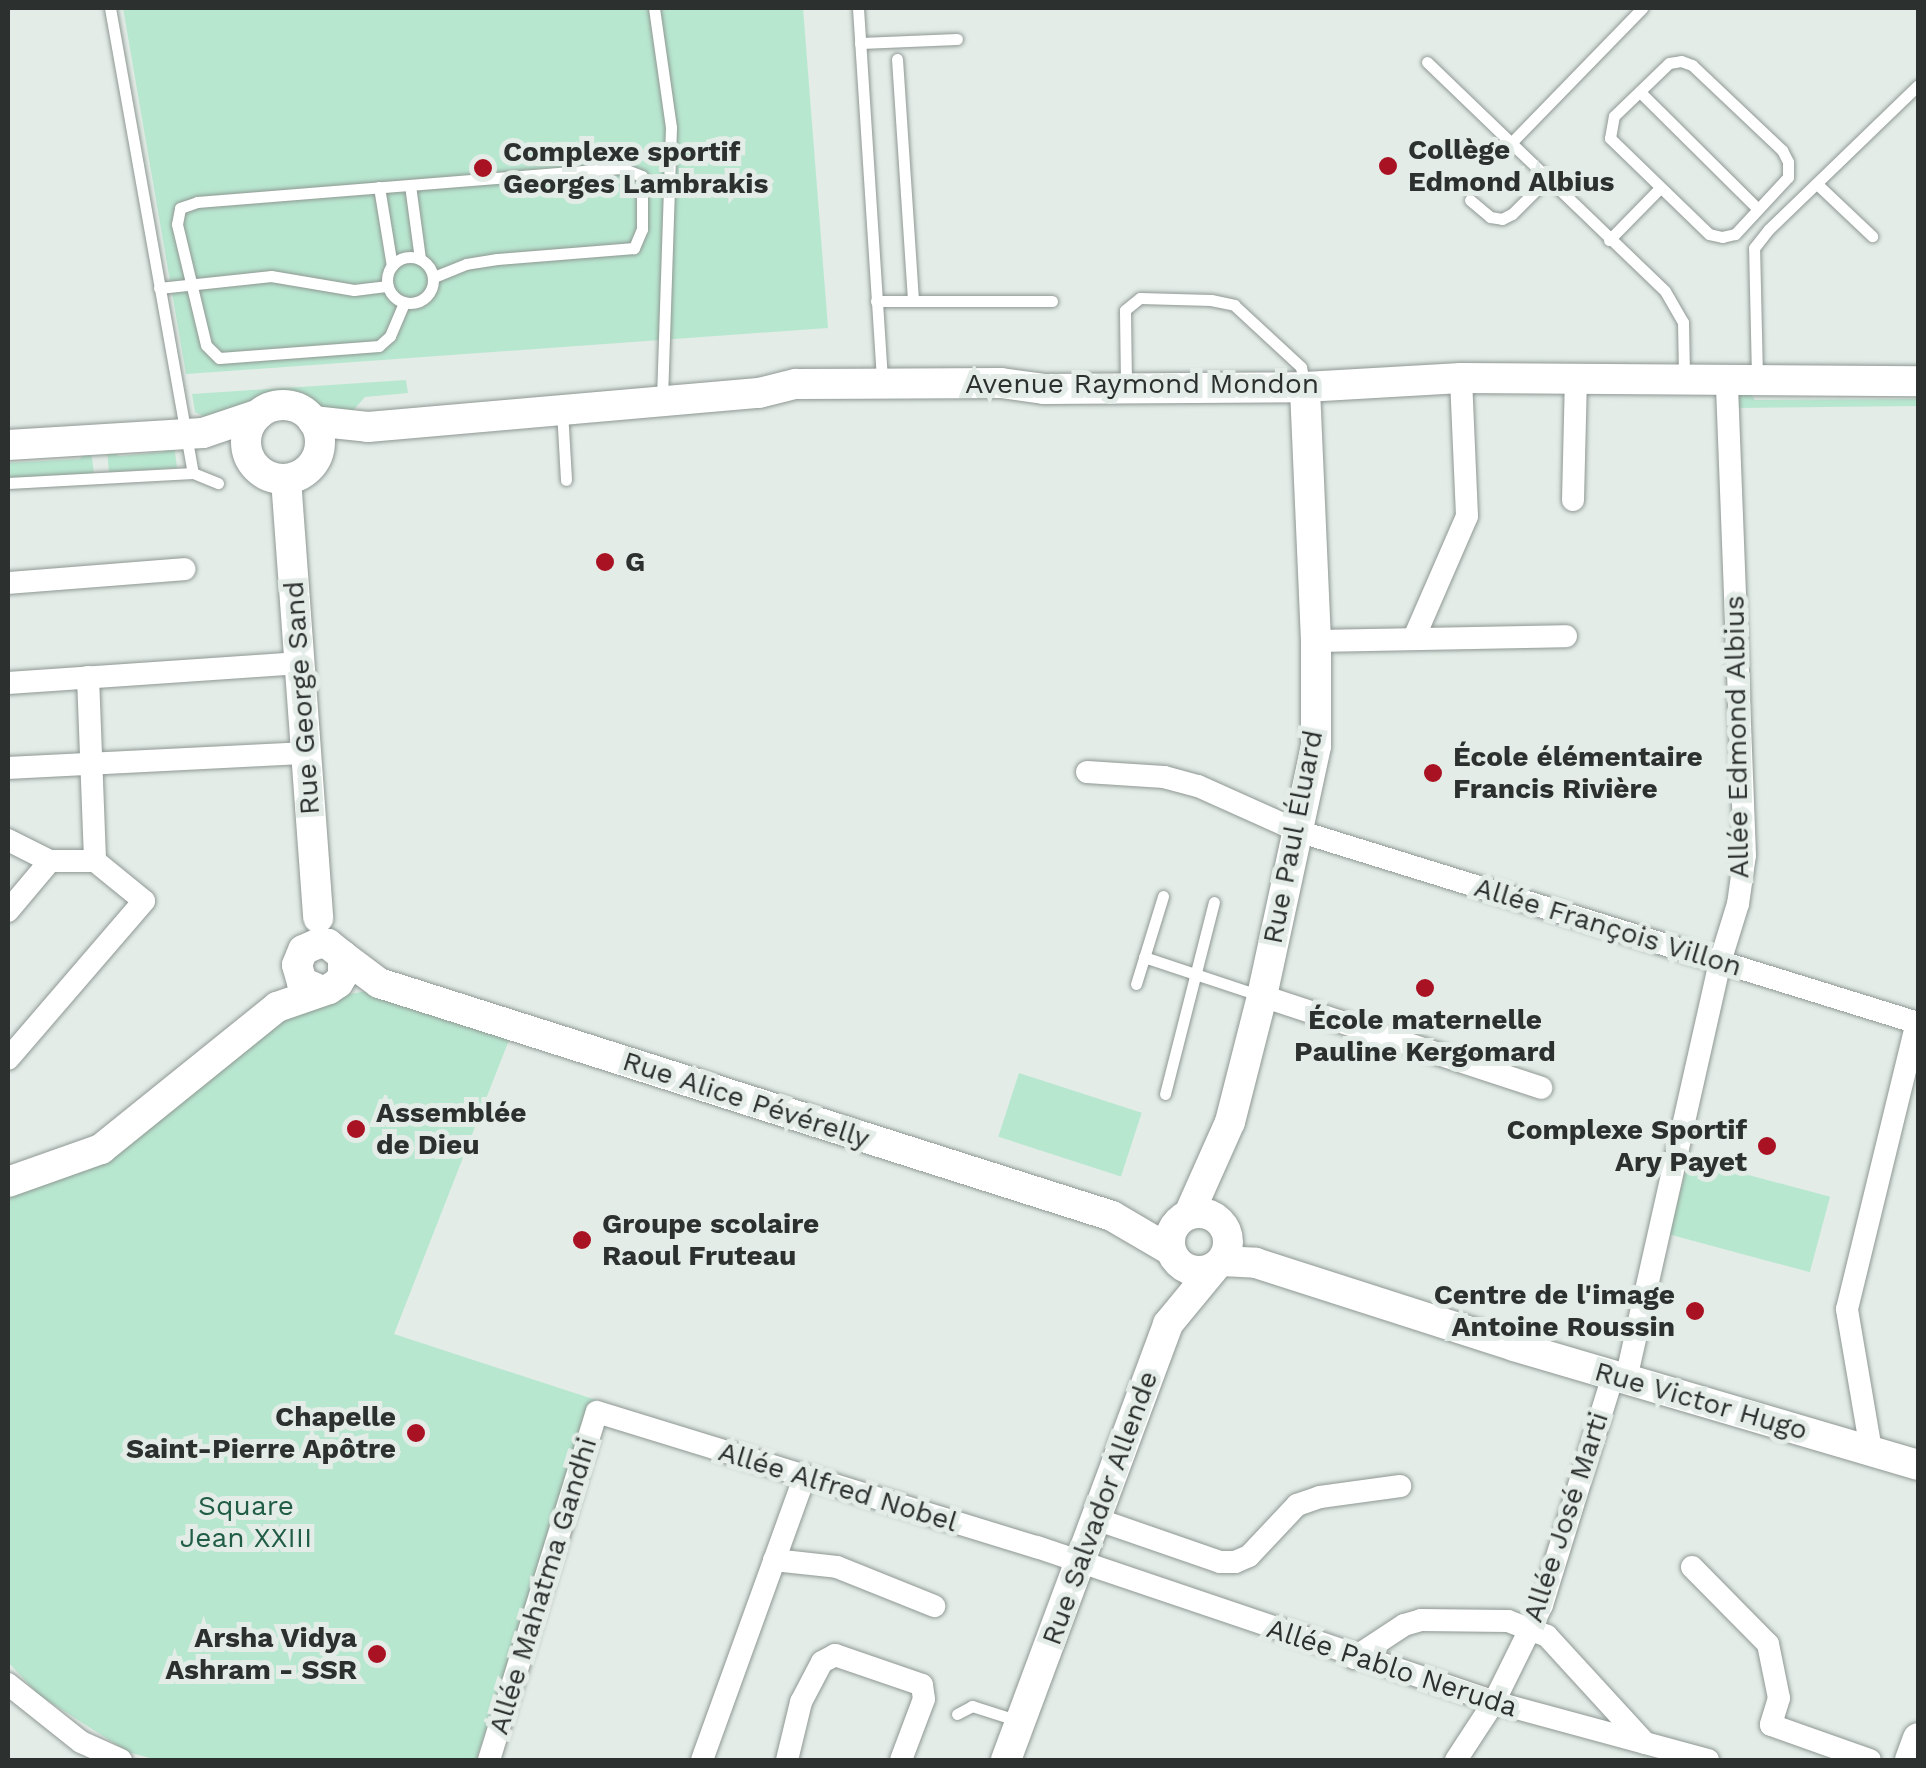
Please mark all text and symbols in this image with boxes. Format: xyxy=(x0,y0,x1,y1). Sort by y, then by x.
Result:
place label: Collège Edmond Albius xyxy=(1408,133,1615,199)
place label: Complexe sportif Georges Lambrakis xyxy=(503,135,768,201)
marker: Collège Edmond Albius xyxy=(1377,155,1399,177)
marker: Complexe sportif Georges Lambrakis xyxy=(472,157,494,179)
street label: Avenue Raymond Mondon xyxy=(965,367,1319,401)
place label: G xyxy=(625,545,645,579)
marker: G xyxy=(594,551,616,573)
street label: Rue George Sand xyxy=(277,580,327,816)
street label: Allée Edmond Albius xyxy=(1718,595,1756,879)
street label: Rue Paul Éluard xyxy=(1256,727,1330,947)
place label: École élémentaire Francis Rivière xyxy=(1453,740,1703,806)
marker: École élémentaire Francis Rivière xyxy=(1422,762,1444,784)
street label: Allée François Villon xyxy=(1470,870,1746,984)
marker: École maternelle Pauline Kergomard xyxy=(1414,977,1436,999)
place label: École maternelle Pauline Kergomard xyxy=(1294,1003,1556,1069)
street label: Rue Alice Pévérelly xyxy=(618,1044,874,1156)
place label: Assemblée de Dieu xyxy=(376,1096,526,1162)
place label: Complexe Sportif Ary Payet xyxy=(1507,1113,1747,1179)
marker: Assemblée de Dieu xyxy=(345,1118,367,1140)
marker: Complexe Sportif Ary Payet xyxy=(1756,1135,1778,1157)
place label: Groupe scolaire Raoul Fruteau xyxy=(602,1207,819,1273)
marker: Groupe scolaire Raoul Fruteau xyxy=(571,1229,593,1251)
place label: Centre de l'image Antoine Roussin xyxy=(1434,1278,1675,1344)
marker: Centre de l'image Antoine Roussin xyxy=(1684,1300,1706,1322)
street label: Rue Victor Hugo xyxy=(1590,1354,1812,1448)
street label: Rue Salvador Allende xyxy=(1034,1366,1166,1650)
place label: Chapelle Saint-Pierre Apôtre xyxy=(125,1400,396,1466)
street label: Allée José Marti xyxy=(1516,1407,1616,1627)
marker: Chapelle Saint-Pierre Apôtre xyxy=(405,1422,427,1444)
street label: Allée Mahatma Gandhi xyxy=(482,1433,604,1739)
street label: Allée Alfred Nobel xyxy=(714,1435,962,1539)
park label: Square Jean XXIII xyxy=(179,1489,313,1555)
street label: Allée Pablo Neruda xyxy=(1262,1612,1522,1724)
place label: Arsha Vidya Ashram - SSR xyxy=(165,1621,357,1687)
marker: Arsha Vidya Ashram - SSR xyxy=(366,1643,388,1665)

